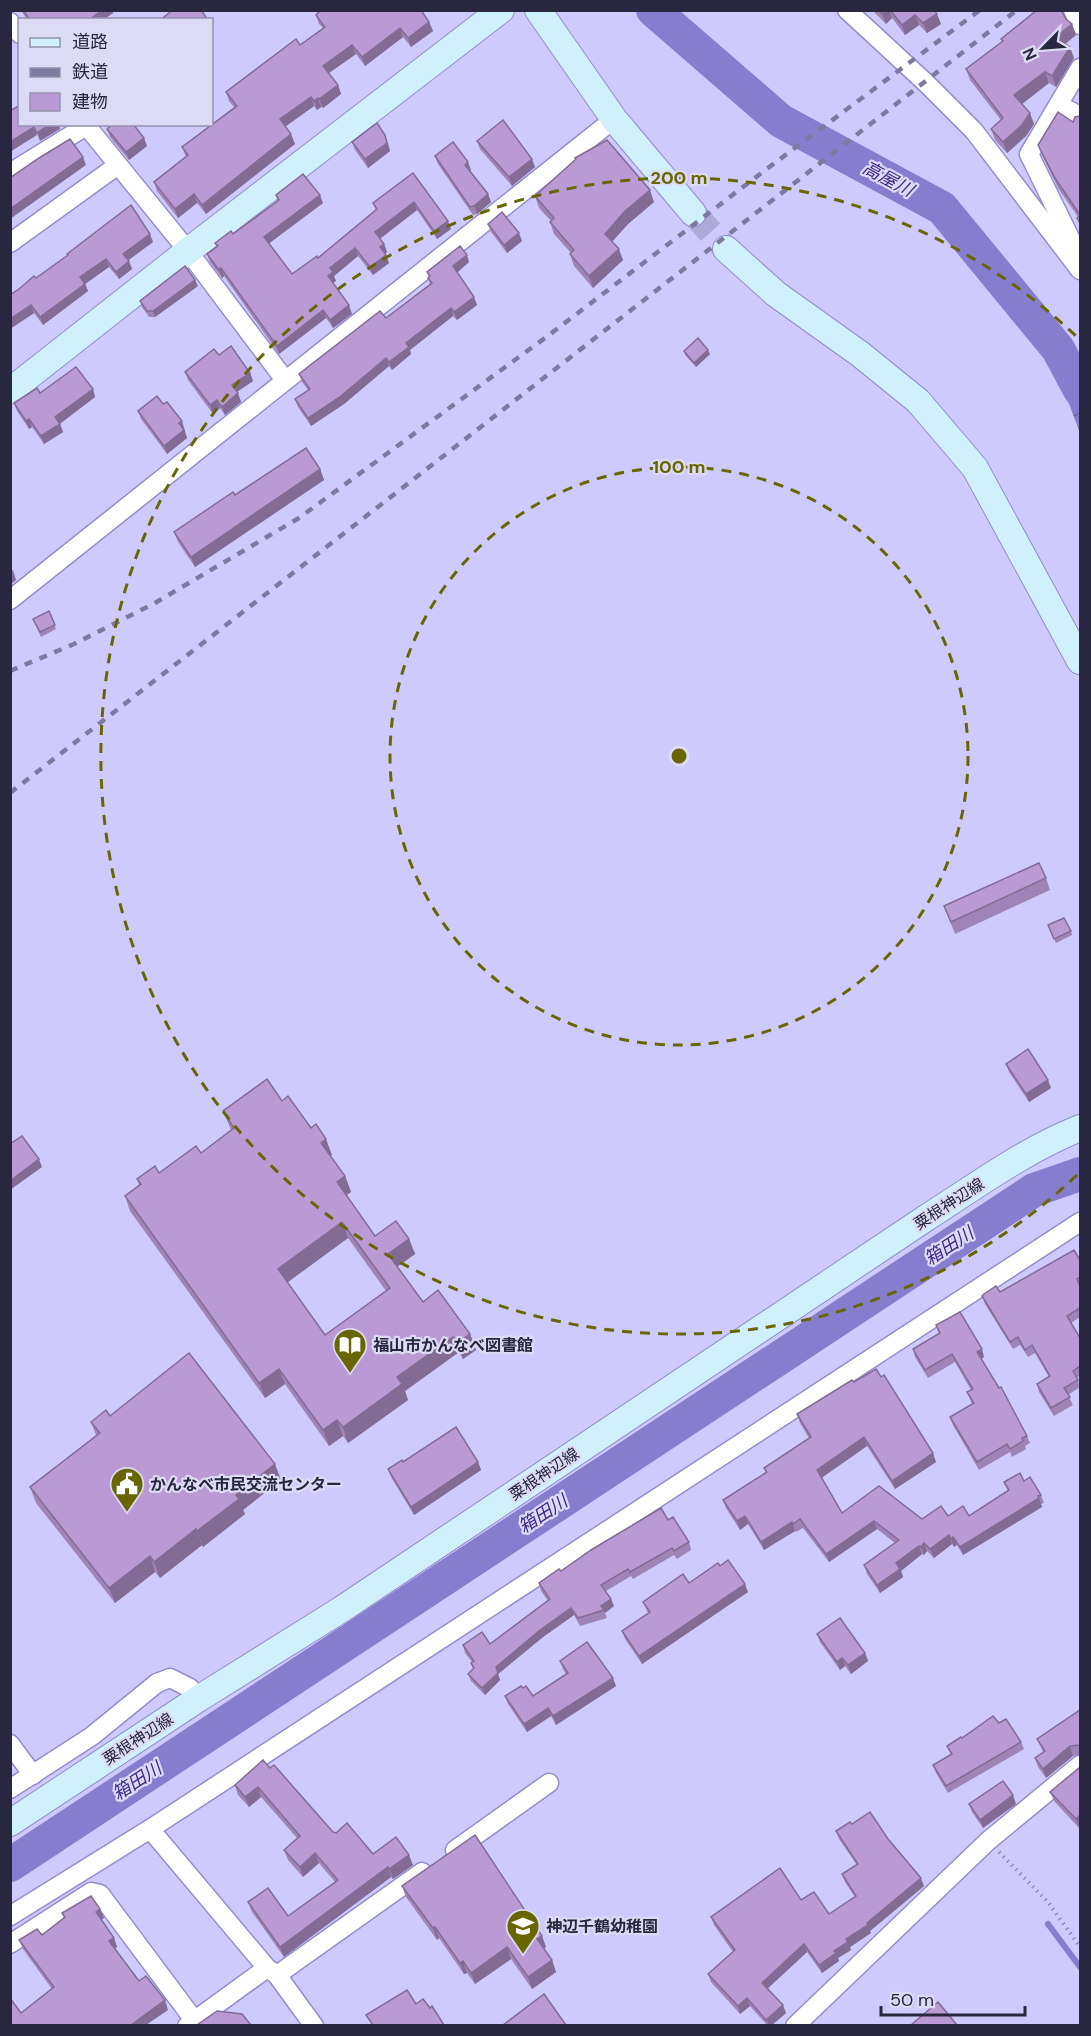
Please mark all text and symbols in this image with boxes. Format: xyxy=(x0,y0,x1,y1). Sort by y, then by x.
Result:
legend xyxy=(18,18,213,126)
north arrow xyxy=(1013,18,1073,78)
text: 道路 xyxy=(72,30,108,54)
text: N xyxy=(1018,44,1042,64)
text: 鉄道 xyxy=(72,60,108,84)
text: 建物 xyxy=(72,90,108,114)
water label: 高屋川 xyxy=(859,156,919,203)
text: 200 m xyxy=(651,166,707,190)
text: 100 m xyxy=(652,455,706,479)
centre of rings xyxy=(669,746,689,766)
street label: 粟根神辺線 xyxy=(910,1173,988,1235)
water label: 箱田川 xyxy=(920,1220,980,1271)
library icon: 福山市かんなべ図書館 xyxy=(332,1327,368,1374)
place label: 福山市かんなべ図書館 xyxy=(373,1335,533,1356)
street label: 粟根神辺線 xyxy=(505,1443,583,1505)
public building icon: かんなべ市民交流センター xyxy=(109,1466,145,1513)
place label: かんなべ市民交流センター xyxy=(150,1474,342,1495)
water label: 箱田川 xyxy=(514,1488,574,1539)
street label: 粟根神辺線 xyxy=(99,1708,177,1770)
water label: 箱田川 xyxy=(108,1755,168,1806)
school or university icon: 神辺千鶴幼稚園 xyxy=(505,1908,541,1955)
place label: 神辺千鶴幼稚園 xyxy=(546,1916,658,1937)
scale bar xyxy=(881,1979,1025,2017)
text: 50 m xyxy=(890,1988,934,2012)

